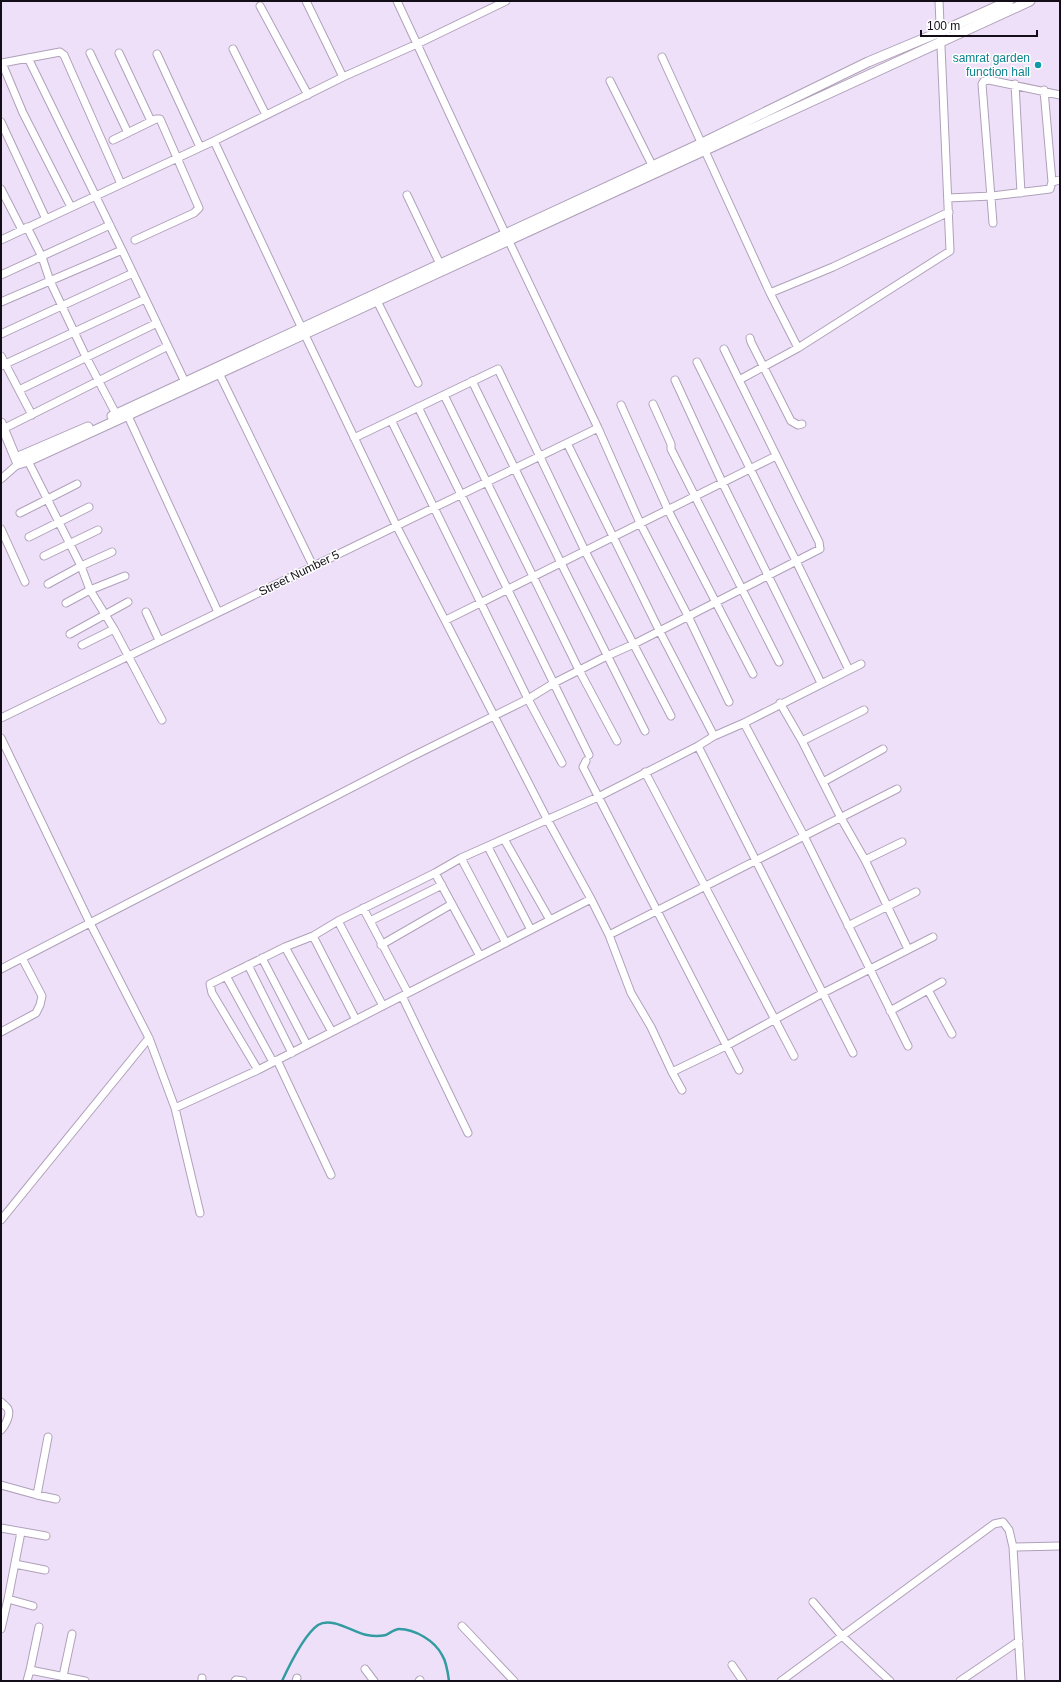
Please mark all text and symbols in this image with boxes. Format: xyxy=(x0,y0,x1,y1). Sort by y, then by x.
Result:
scale bar xyxy=(921,12,1037,38)
text: 100 m xyxy=(927,19,960,33)
place label: samrat garden function hall xyxy=(953,51,1030,79)
marker: samrat garden function hall xyxy=(1033,60,1043,70)
street label: Street Number 5 xyxy=(256,547,342,599)

